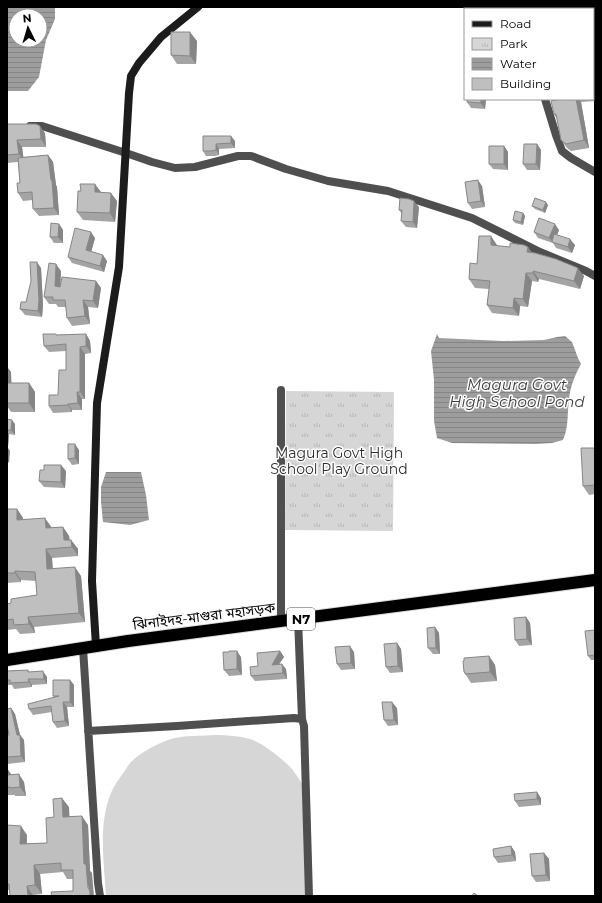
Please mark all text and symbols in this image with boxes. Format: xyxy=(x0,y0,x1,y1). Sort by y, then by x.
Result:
north arrow xyxy=(8,8,48,48)
legend xyxy=(464,8,594,100)
text: N xyxy=(22,11,32,25)
text: Road xyxy=(500,16,531,31)
text: Park xyxy=(500,36,528,51)
text: Water xyxy=(500,56,537,71)
text: Building xyxy=(500,76,551,91)
water label: Magura Govt High School Pond xyxy=(449,375,585,411)
park label: Magura Govt High School Play Ground xyxy=(270,444,408,478)
street label: ঝিনাইদহ-মাগুরা মহাসড়ক xyxy=(131,598,277,634)
road number: N7 xyxy=(287,608,315,630)

